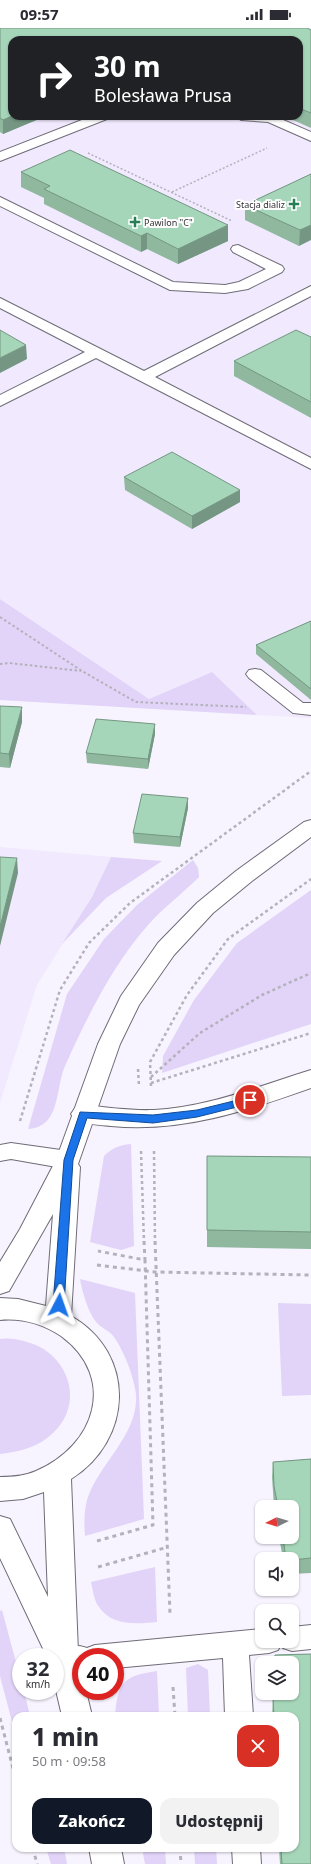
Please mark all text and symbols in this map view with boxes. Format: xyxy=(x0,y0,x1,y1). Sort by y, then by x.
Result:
text: 09:57 xyxy=(20,4,59,24)
text: 30 m xyxy=(94,47,161,85)
icon: right xyxy=(28,52,80,104)
text: Bolesława Prusa xyxy=(94,83,232,107)
place label: Stacja dializ xyxy=(236,198,285,211)
marker: Stacja dializ xyxy=(288,198,300,210)
marker: Pawilon "C" xyxy=(129,216,141,228)
place label: Pawilon "C" xyxy=(144,216,193,229)
pin xyxy=(233,1083,267,1117)
icon: arrive xyxy=(239,1089,261,1111)
position arrow xyxy=(38,1284,80,1326)
north arrow xyxy=(255,1500,299,1544)
map controls xyxy=(255,1500,299,1700)
button: sound xyxy=(255,1552,299,1596)
button: search xyxy=(255,1604,299,1648)
speed limit sign: 40 xyxy=(72,1648,124,1700)
text: 32 xyxy=(27,1655,49,1682)
button: layers xyxy=(255,1656,299,1700)
text: km/h xyxy=(26,1677,50,1691)
text: 1 min xyxy=(32,1720,99,1753)
button: close xyxy=(237,1725,279,1767)
text: 50 m · 09:58 xyxy=(32,1752,106,1770)
button: Zakończ xyxy=(32,1798,152,1844)
button: Udostępnij xyxy=(160,1798,279,1844)

